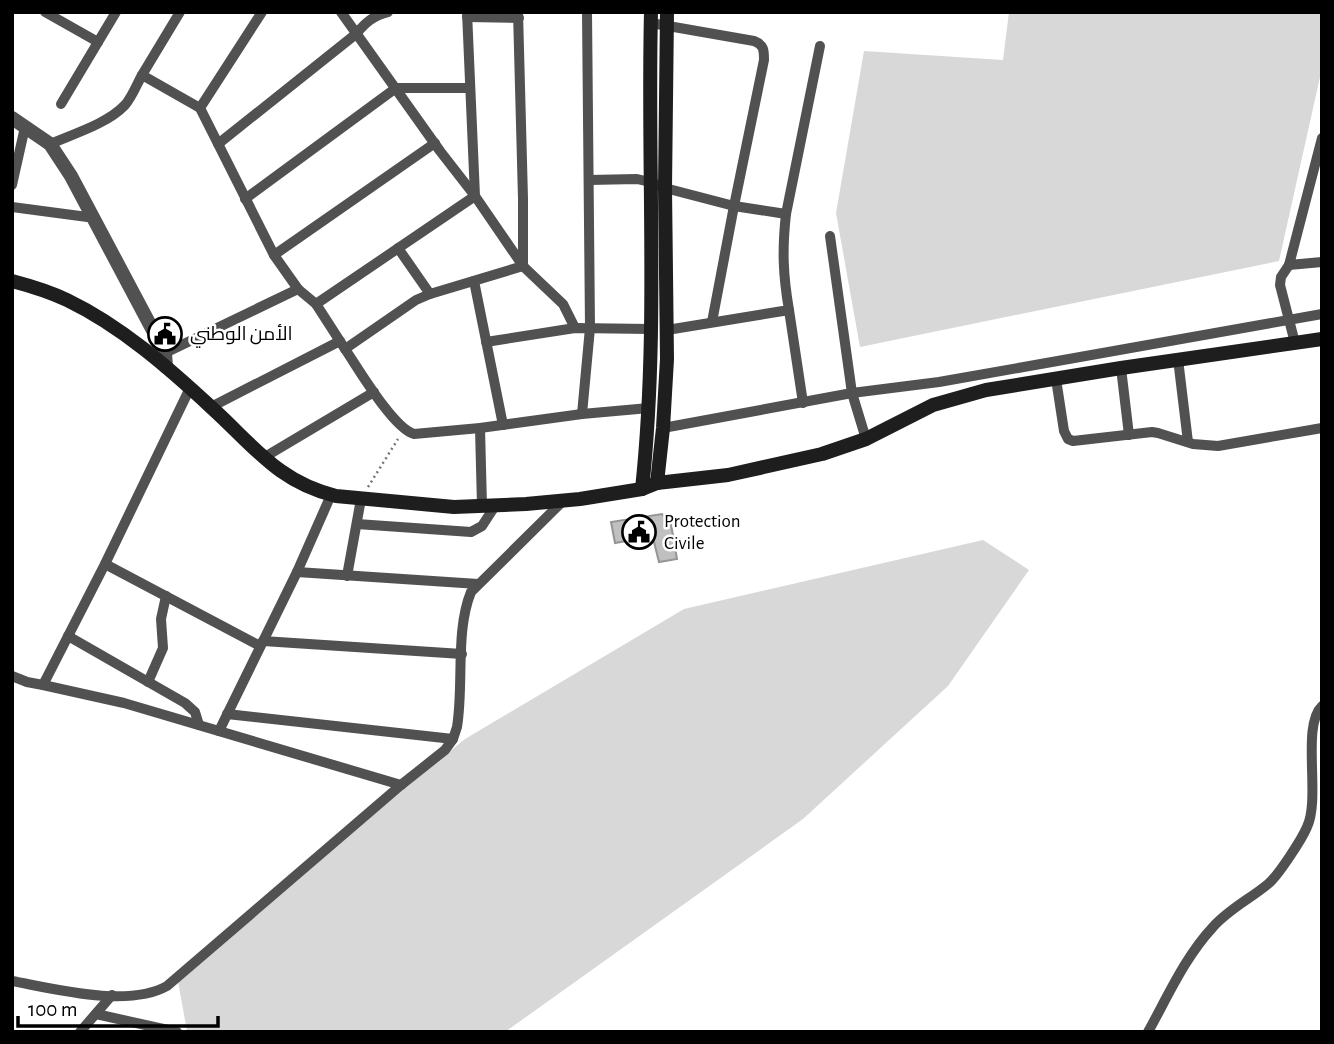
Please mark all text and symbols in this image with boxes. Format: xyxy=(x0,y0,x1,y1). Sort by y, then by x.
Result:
public building icon: الأمن الوطني xyxy=(146,315,184,353)
place label: الأمن الوطني xyxy=(190,324,293,348)
place label: Protection Civile xyxy=(664,512,741,553)
public building icon: Protection Civile xyxy=(620,513,658,551)
scale bar xyxy=(18,984,217,1028)
text: 100 m xyxy=(28,999,78,1020)

